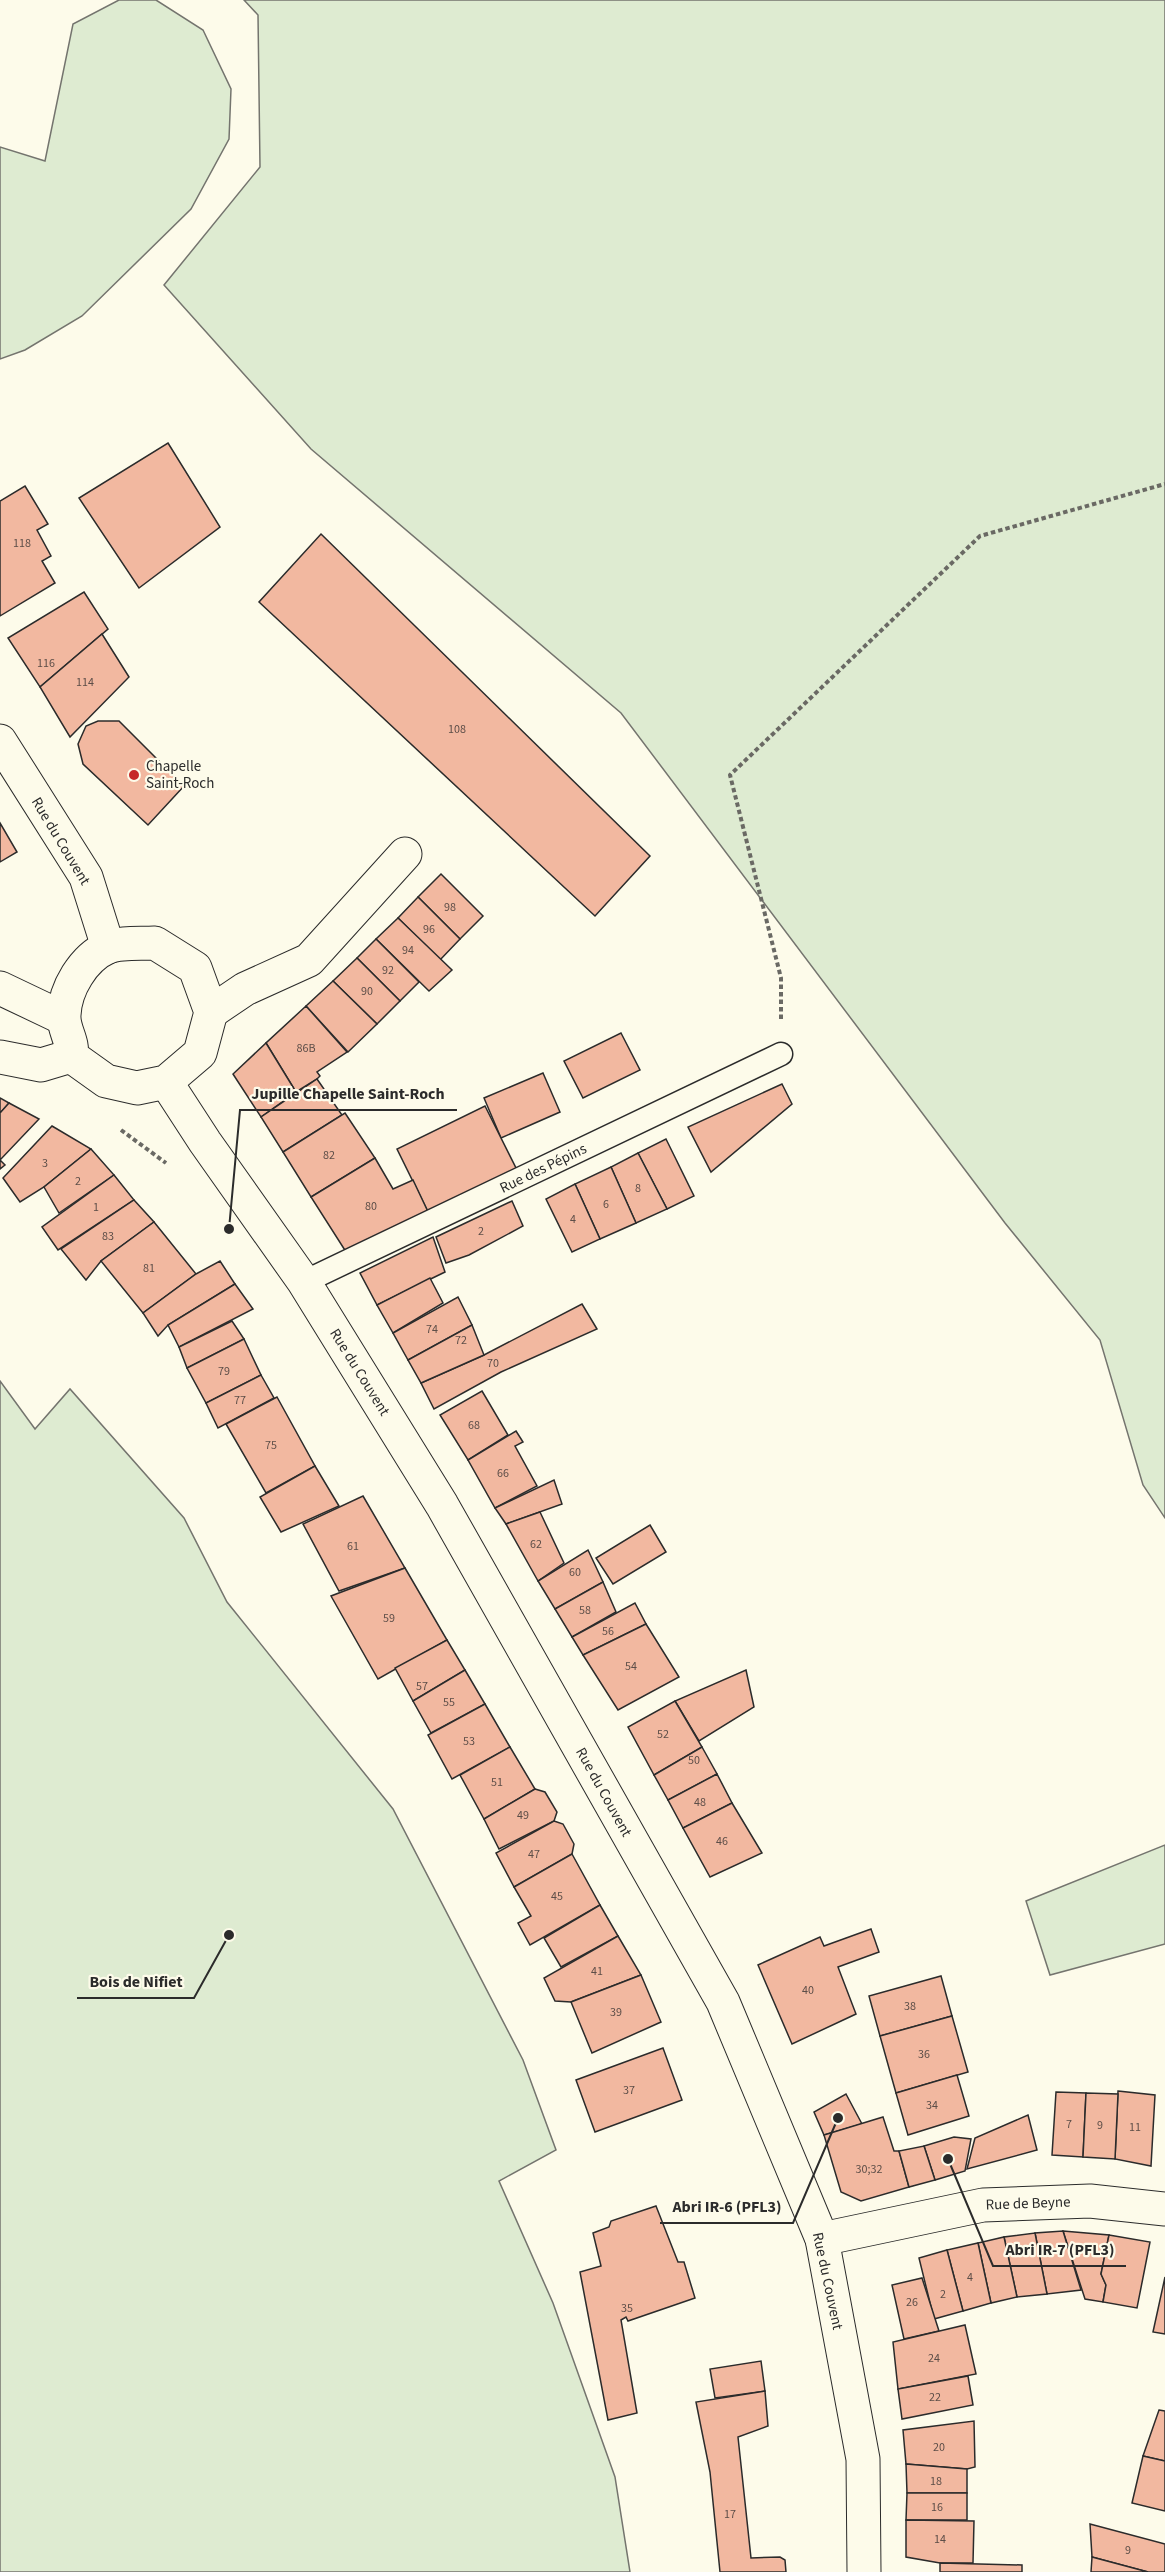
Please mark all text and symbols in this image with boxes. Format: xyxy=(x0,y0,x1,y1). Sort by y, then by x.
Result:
house number: 118 xyxy=(13,535,31,552)
house number: 116 xyxy=(37,655,55,672)
house number: 114 xyxy=(76,674,94,691)
house number: 108 xyxy=(448,721,466,738)
place label: Chapelle Saint-Roch xyxy=(146,756,214,794)
marker: Chapelle Saint-Roch xyxy=(127,768,141,782)
street label: Rue du Couvent xyxy=(26,793,95,889)
house number: 98 xyxy=(444,899,456,916)
house number: 96 xyxy=(423,921,435,938)
house number: 94 xyxy=(402,942,414,959)
house number: 92 xyxy=(382,962,394,979)
house number: 90 xyxy=(361,983,373,1000)
house number: 86B xyxy=(297,1040,315,1057)
callout: Jupille Chapelle Saint-Roch xyxy=(240,1076,457,1110)
text: Jupille Chapelle Saint-Roch xyxy=(251,1083,445,1105)
street label: Rue des Pépins xyxy=(496,1138,590,1199)
house number: 82 xyxy=(323,1147,335,1164)
house number: 3 xyxy=(42,1155,48,1172)
house number: 2 xyxy=(75,1173,81,1190)
house number: 8 xyxy=(635,1180,641,1197)
house number: 6 xyxy=(603,1196,609,1213)
house number: 80 xyxy=(365,1198,377,1215)
house number: 1 xyxy=(93,1199,99,1216)
house number: 4 xyxy=(570,1211,576,1228)
house number: 2 xyxy=(478,1223,484,1240)
house number: 83 xyxy=(102,1228,114,1245)
house number: 81 xyxy=(143,1260,155,1277)
house number: 74 xyxy=(426,1321,438,1338)
street label: Rue du Couvent xyxy=(324,1325,395,1420)
house number: 72 xyxy=(455,1332,467,1349)
house number: 70 xyxy=(487,1355,499,1372)
house number: 79 xyxy=(218,1363,230,1380)
house number: 77 xyxy=(234,1392,246,1409)
house number: 68 xyxy=(468,1417,480,1434)
house number: 75 xyxy=(265,1437,277,1454)
house number: 66 xyxy=(497,1465,509,1482)
house number: 62 xyxy=(530,1536,542,1553)
house number: 61 xyxy=(347,1538,359,1555)
house number: 60 xyxy=(569,1564,581,1581)
house number: 58 xyxy=(579,1602,591,1619)
house number: 59 xyxy=(383,1610,395,1627)
house number: 56 xyxy=(602,1623,614,1640)
house number: 54 xyxy=(625,1658,637,1675)
house number: 57 xyxy=(416,1678,428,1695)
house number: 55 xyxy=(443,1694,455,1711)
house number: 52 xyxy=(657,1726,669,1743)
house number: 53 xyxy=(463,1733,475,1750)
street label: Rue du Couvent xyxy=(570,1744,637,1841)
house number: 50 xyxy=(688,1752,700,1769)
house number: 51 xyxy=(491,1774,503,1791)
house number: 48 xyxy=(694,1794,706,1811)
house number: 49 xyxy=(517,1807,529,1824)
house number: 46 xyxy=(716,1833,728,1850)
house number: 47 xyxy=(528,1846,540,1863)
house number: 45 xyxy=(551,1888,563,1905)
house number: 41 xyxy=(591,1963,603,1980)
callout: Bois de Nifiet xyxy=(77,1964,194,1998)
text: Bois de Nifiet xyxy=(89,1971,183,1993)
house number: 40 xyxy=(802,1982,814,1999)
house number: 38 xyxy=(904,1998,916,2015)
house number: 39 xyxy=(610,2004,622,2021)
house number: 36 xyxy=(918,2046,930,2063)
house number: 37 xyxy=(623,2082,635,2099)
house number: 34 xyxy=(926,2097,938,2114)
house number: 7 xyxy=(1066,2116,1072,2133)
house number: 9 xyxy=(1097,2117,1103,2134)
house number: 11 xyxy=(1129,2119,1141,2136)
house number: 30;32 xyxy=(856,2161,882,2178)
callout: Abri IR-6 (PFL3) xyxy=(660,2189,793,2223)
street label: Rue de Beyne xyxy=(985,2192,1071,2215)
text: Abri IR-6 (PFL3) xyxy=(671,2196,782,2218)
street label: Rue du Couvent xyxy=(807,2230,848,2332)
callout: Abri IR-7 (PFL3) xyxy=(993,2232,1126,2266)
text: Abri IR-7 (PFL3) xyxy=(1004,2239,1115,2261)
house number: 4 xyxy=(967,2269,973,2286)
house number: 2 xyxy=(940,2286,946,2303)
house number: 26 xyxy=(906,2294,918,2311)
house number: 35 xyxy=(621,2300,633,2317)
house number: 24 xyxy=(928,2350,940,2367)
house number: 22 xyxy=(929,2389,941,2406)
house number: 20 xyxy=(933,2439,945,2456)
house number: 18 xyxy=(930,2473,942,2490)
house number: 16 xyxy=(931,2499,943,2516)
house number: 17 xyxy=(724,2506,736,2523)
house number: 14 xyxy=(934,2531,946,2548)
house number: 9 xyxy=(1125,2542,1131,2559)

